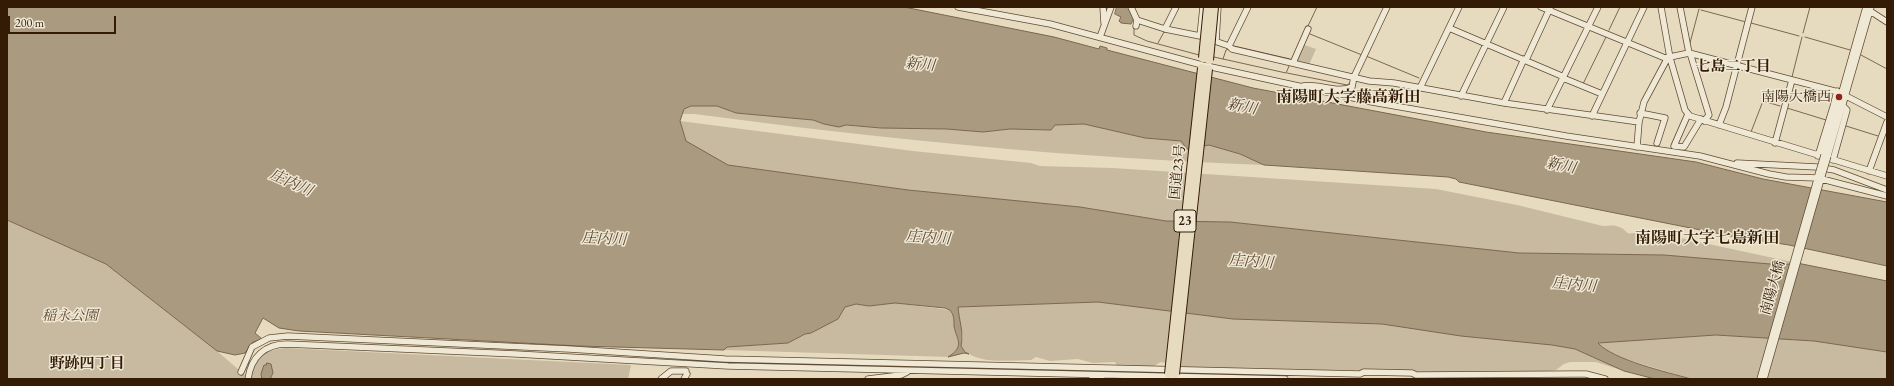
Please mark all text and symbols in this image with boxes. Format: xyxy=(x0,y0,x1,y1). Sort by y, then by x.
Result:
scale bar xyxy=(10,8,118,34)
text: 200 m xyxy=(15,15,44,31)
water label: 新川 xyxy=(904,55,936,75)
district label: 七島二丁目 xyxy=(1696,58,1770,76)
district label: 南陽町大字藤高新田 xyxy=(1276,88,1420,108)
place label: 南陽大橋西 xyxy=(1761,89,1831,105)
marker: 南陽大橋西 xyxy=(1834,92,1844,102)
water label: 新川 xyxy=(1226,95,1258,119)
street label: 国道23号 xyxy=(1167,144,1189,200)
water label: 新川 xyxy=(1545,154,1577,178)
water label: 庄内川 xyxy=(267,166,315,200)
road number: 23 xyxy=(1174,210,1196,232)
water label: 庄内川 xyxy=(905,227,951,249)
water label: 庄内川 xyxy=(581,229,627,249)
district label: 南陽町大字七島新田 xyxy=(1635,229,1779,249)
water label: 庄内川 xyxy=(1228,251,1274,273)
street label: 南陽大橋 xyxy=(1757,259,1789,317)
water label: 庄内川 xyxy=(1551,274,1597,296)
park label: 稲永公園 xyxy=(42,308,98,324)
district label: 野跡四丁目 xyxy=(50,355,124,373)

